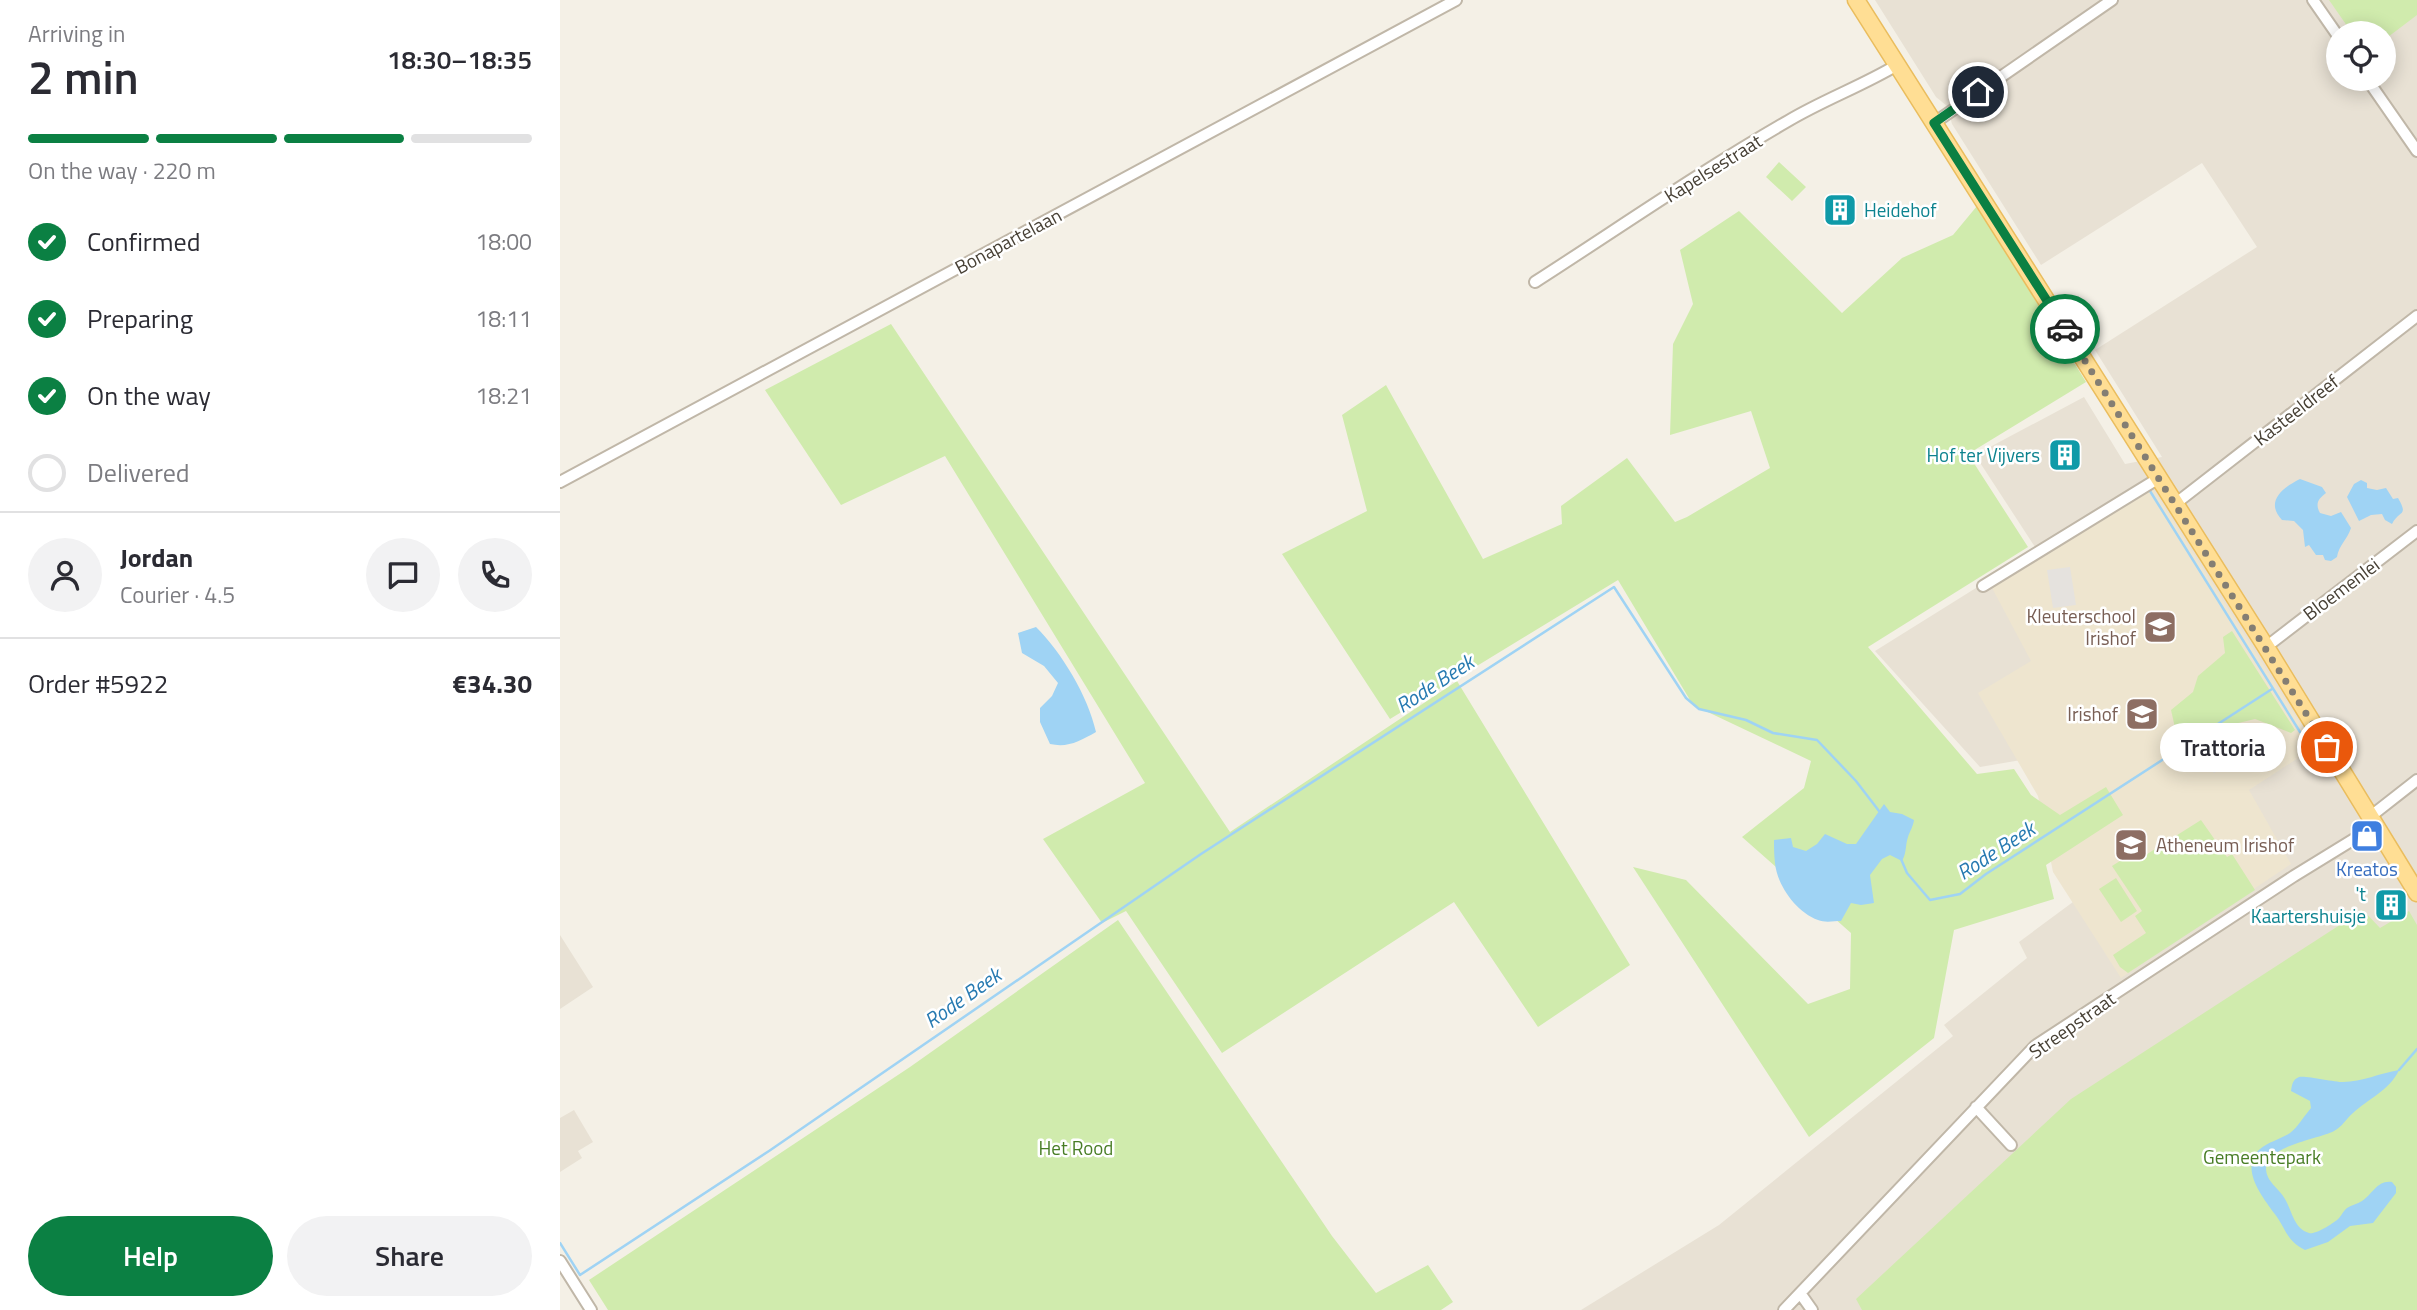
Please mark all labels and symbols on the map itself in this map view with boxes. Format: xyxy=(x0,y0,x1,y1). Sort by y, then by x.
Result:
pin xyxy=(1948,62,2008,122)
street label: Kapelsestraat xyxy=(1658,126,1768,209)
building icon: Heidehof xyxy=(1821,191,1859,229)
place label: Heidehof xyxy=(1864,195,1937,224)
street label: Bonapartelaan xyxy=(949,200,1066,281)
courier xyxy=(2030,294,2100,364)
street label: Kasteeldreef xyxy=(2247,367,2345,452)
building icon: Hof ter Vijvers xyxy=(2046,436,2084,474)
place label: Hof ter Vijvers xyxy=(1926,440,2040,469)
street label: Bloemenlei xyxy=(2296,550,2385,627)
place label: Kleuterschool Irishof xyxy=(2027,601,2137,652)
school or university icon: Kleuterschool Irishof xyxy=(2141,608,2179,646)
water label: Rode Beek xyxy=(1389,644,1482,720)
school or university icon: Irishof xyxy=(2123,695,2161,733)
place label: Irishof xyxy=(2067,699,2119,728)
pin xyxy=(2297,717,2357,777)
callout: Trattoria xyxy=(2159,722,2285,772)
water label: Rode Beek xyxy=(1950,811,2043,887)
shop icon: Kreatos xyxy=(2348,817,2386,855)
school or university icon: Atheneum Irishof xyxy=(2112,826,2150,864)
place label: Atheneum Irishof xyxy=(2156,830,2295,859)
place label: Kreatos xyxy=(2336,854,2398,883)
place label: 't Kaartershuisje xyxy=(2251,879,2366,930)
building icon: 't Kaartershuisje xyxy=(2372,886,2410,924)
water label: Rode Beek xyxy=(917,957,1010,1035)
street label: Streepstraat xyxy=(2022,984,2121,1065)
park label: Het Rood xyxy=(1039,1133,1113,1162)
park label: Gemeentepark xyxy=(2203,1142,2321,1171)

